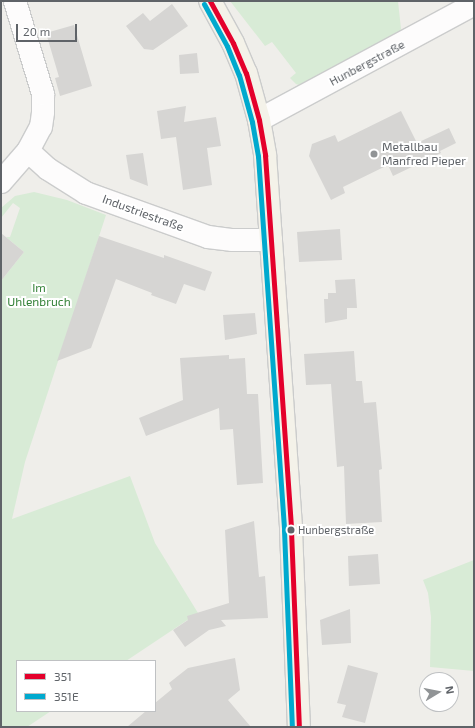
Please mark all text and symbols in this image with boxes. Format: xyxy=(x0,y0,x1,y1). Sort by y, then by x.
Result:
scale bar xyxy=(18,16,79,42)
text: 20 m xyxy=(23,24,50,38)
street label: Hunbergstraße xyxy=(327,37,407,89)
place label: Metallbau Manfred Pieper xyxy=(382,140,466,168)
marker: Metallbau Manfred Pieper xyxy=(369,149,379,159)
street label: Industriestraße xyxy=(100,192,186,234)
park label: Im Uhlenbruch xyxy=(7,281,71,309)
place label: Hunbergstraße xyxy=(298,523,374,537)
marker: Hunbergstraße xyxy=(286,525,296,535)
legend xyxy=(16,660,156,712)
text: 351 xyxy=(54,669,72,683)
north arrow xyxy=(419,672,459,712)
text: N xyxy=(443,685,457,695)
text: 351E xyxy=(54,689,79,703)

